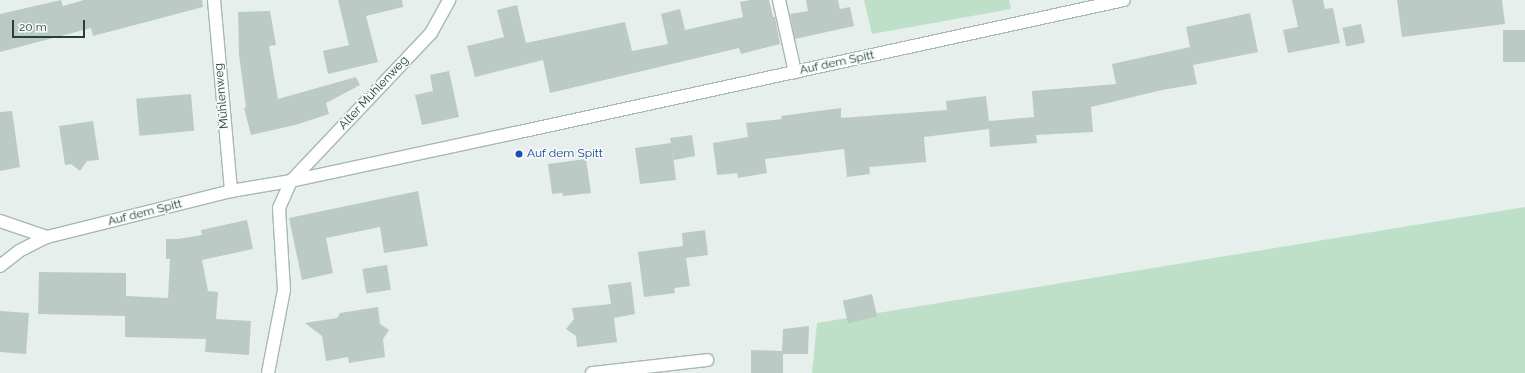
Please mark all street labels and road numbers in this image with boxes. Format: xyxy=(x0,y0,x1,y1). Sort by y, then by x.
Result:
street label: Auf dem Spitt xyxy=(798,48,876,78)
street label: Alter Mühlenweg xyxy=(336,53,412,133)
street label: Mühlenweg xyxy=(212,63,232,129)
street label: Auf dem Spitt xyxy=(106,197,184,229)

